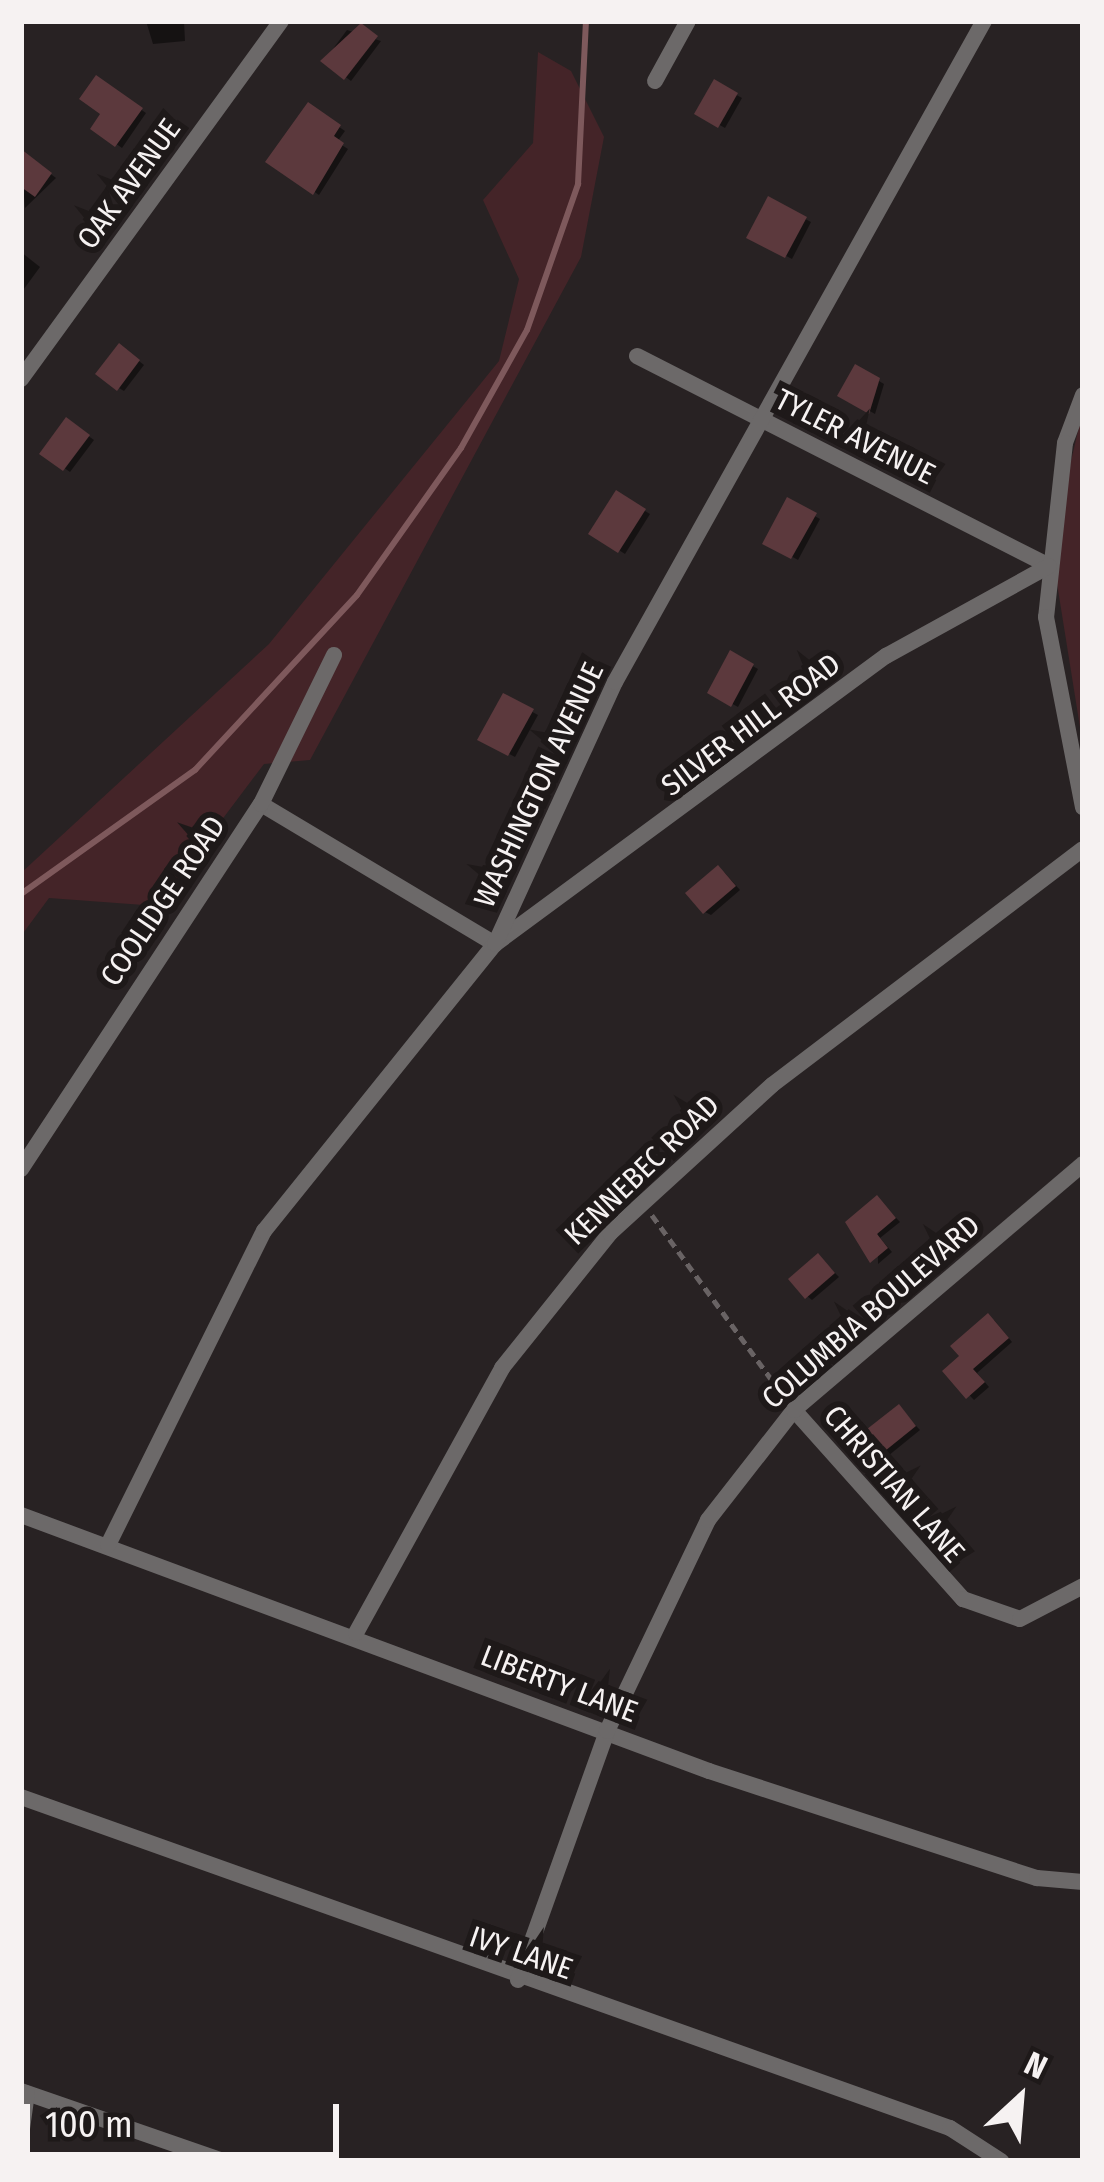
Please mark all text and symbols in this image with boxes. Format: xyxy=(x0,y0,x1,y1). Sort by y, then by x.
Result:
street label: OAK AVENUE xyxy=(70,112,188,256)
street label: TYLER AVENUE xyxy=(769,381,941,493)
street label: SILVER HILL ROAD xyxy=(655,646,847,804)
street label: WASHINGTON AVENUE xyxy=(467,657,611,913)
street label: COOLIDGE ROAD xyxy=(93,809,233,993)
street label: KENNEBEC ROAD xyxy=(557,1087,727,1253)
street label: COLUMBIA BOULEVARD xyxy=(755,1208,987,1416)
street label: CHRISTIAN LANE xyxy=(816,1398,972,1570)
street label: LIBERTY LANE xyxy=(476,1638,642,1730)
street label: IVY LANE xyxy=(465,1919,577,1987)
north arrow xyxy=(960,2038,1080,2158)
text: N xyxy=(1018,2043,1053,2088)
scale bar xyxy=(30,2080,345,2154)
text: 100 m xyxy=(45,2103,133,2147)

